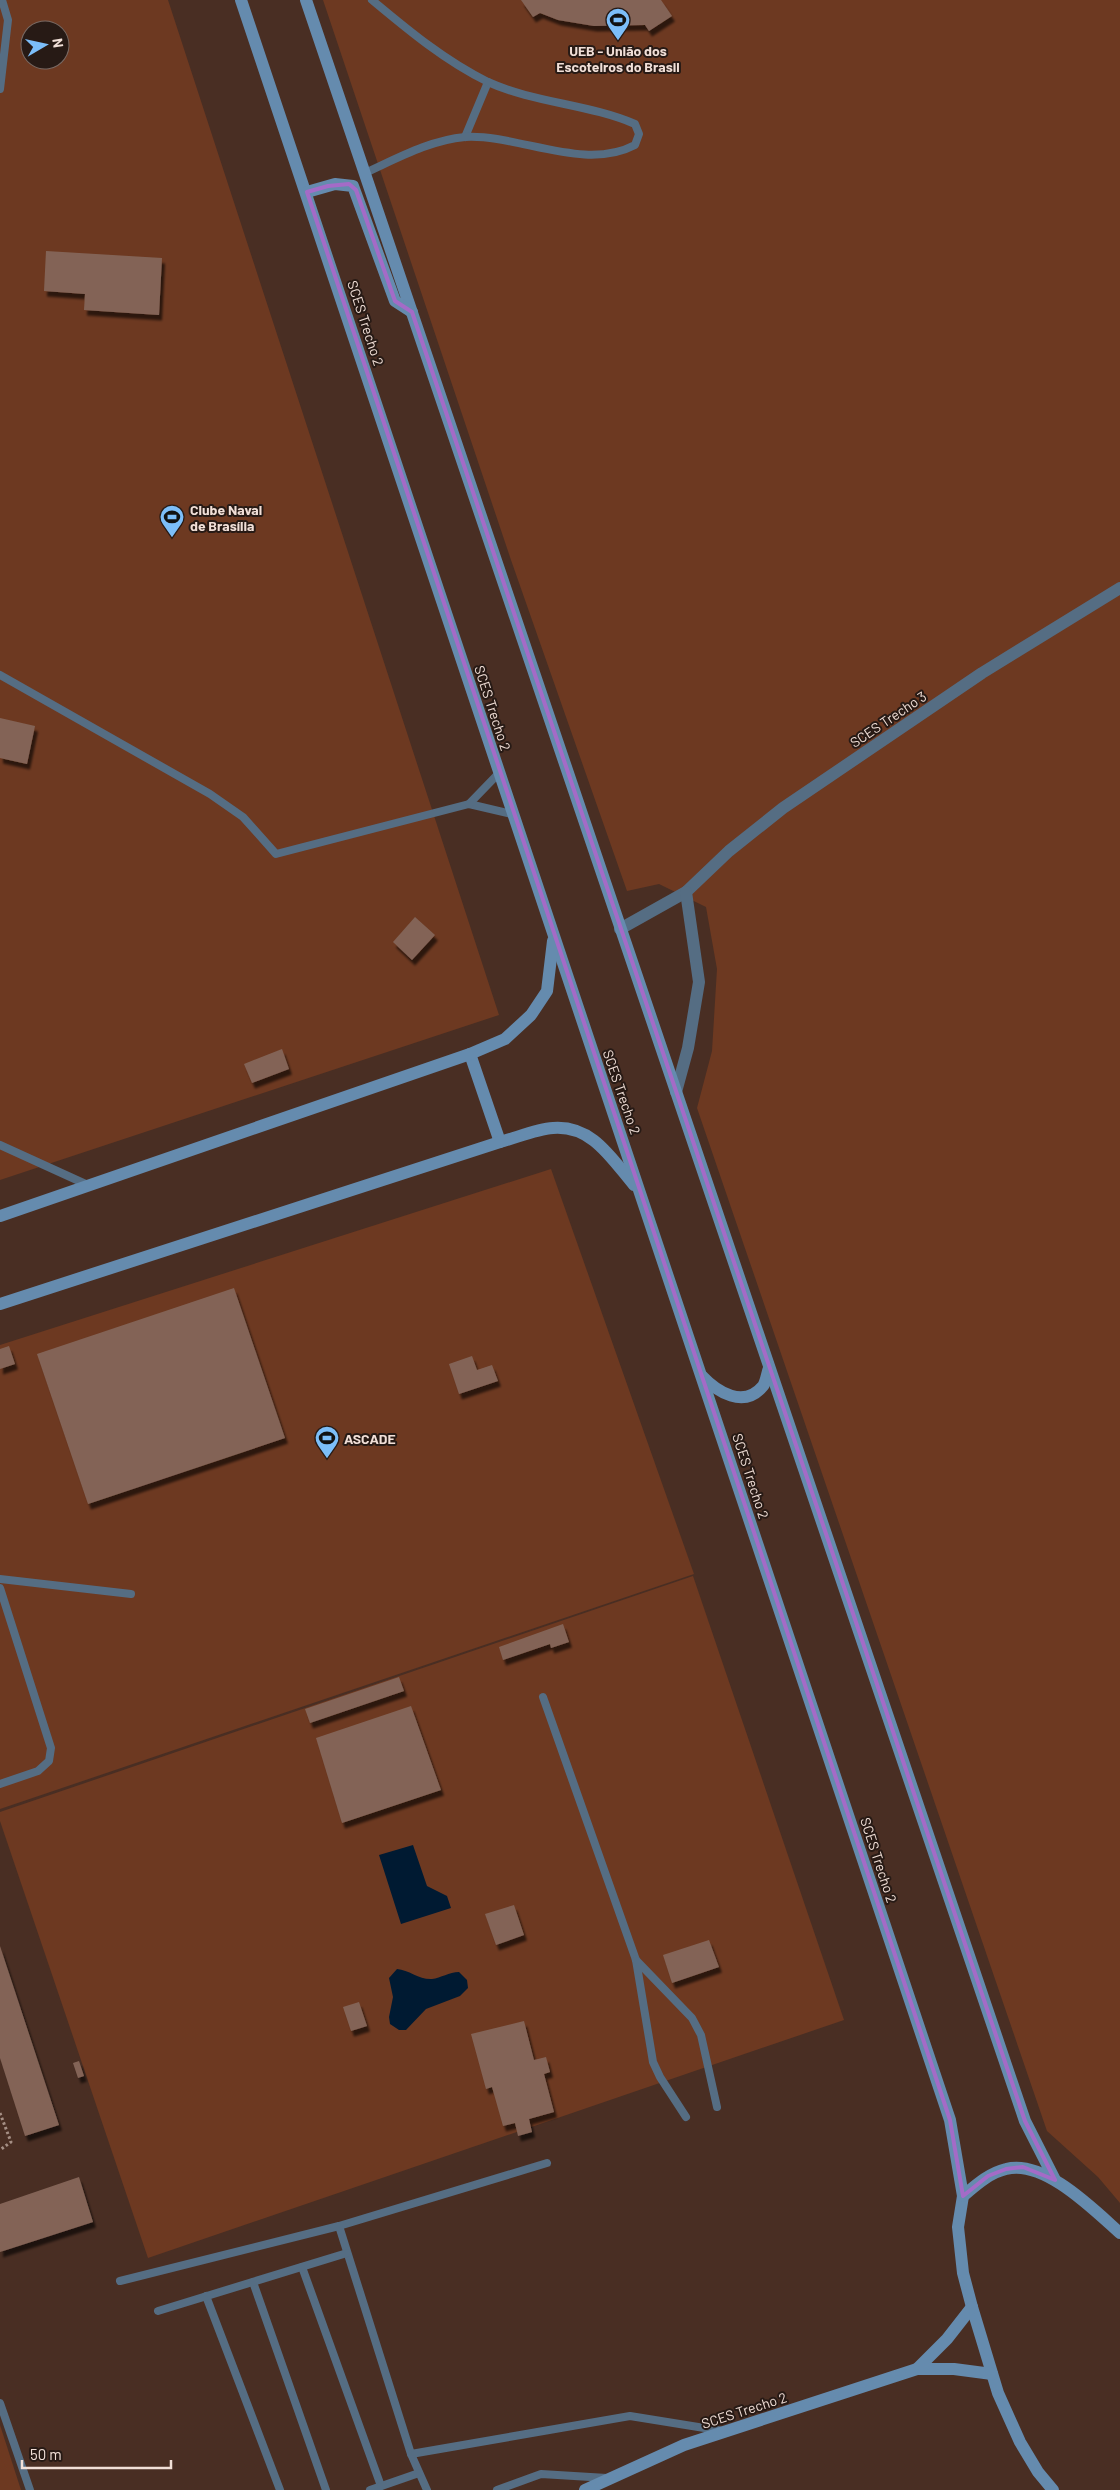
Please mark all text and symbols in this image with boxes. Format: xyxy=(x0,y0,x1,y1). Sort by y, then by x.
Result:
sports icon: UEB - União dos Escoteiros do Brasil xyxy=(605,7,631,41)
north arrow xyxy=(20,20,70,70)
text: N xyxy=(49,37,67,49)
place label: UEB - União dos Escoteiros do Brasil xyxy=(556,42,680,75)
street label: SCES Trecho 2 xyxy=(344,278,388,368)
place label: Clube Naval de Brasília xyxy=(190,501,262,534)
sports icon: Clube Naval de Brasília xyxy=(159,504,185,538)
street label: SCES Trecho 2 xyxy=(471,663,515,753)
street label: SCES Trecho 3 xyxy=(847,687,929,751)
street label: SCES Trecho 2 xyxy=(600,1047,644,1137)
sports icon: ASCADE xyxy=(314,1425,340,1459)
place label: ASCADE xyxy=(344,1430,396,1447)
street label: SCES Trecho 2 xyxy=(729,1431,773,1521)
street label: SCES Trecho 2 xyxy=(857,1815,901,1905)
street label: SCES Trecho 2 xyxy=(699,2388,789,2432)
scale bar xyxy=(22,2438,171,2470)
text: 50 m xyxy=(30,2445,62,2463)

